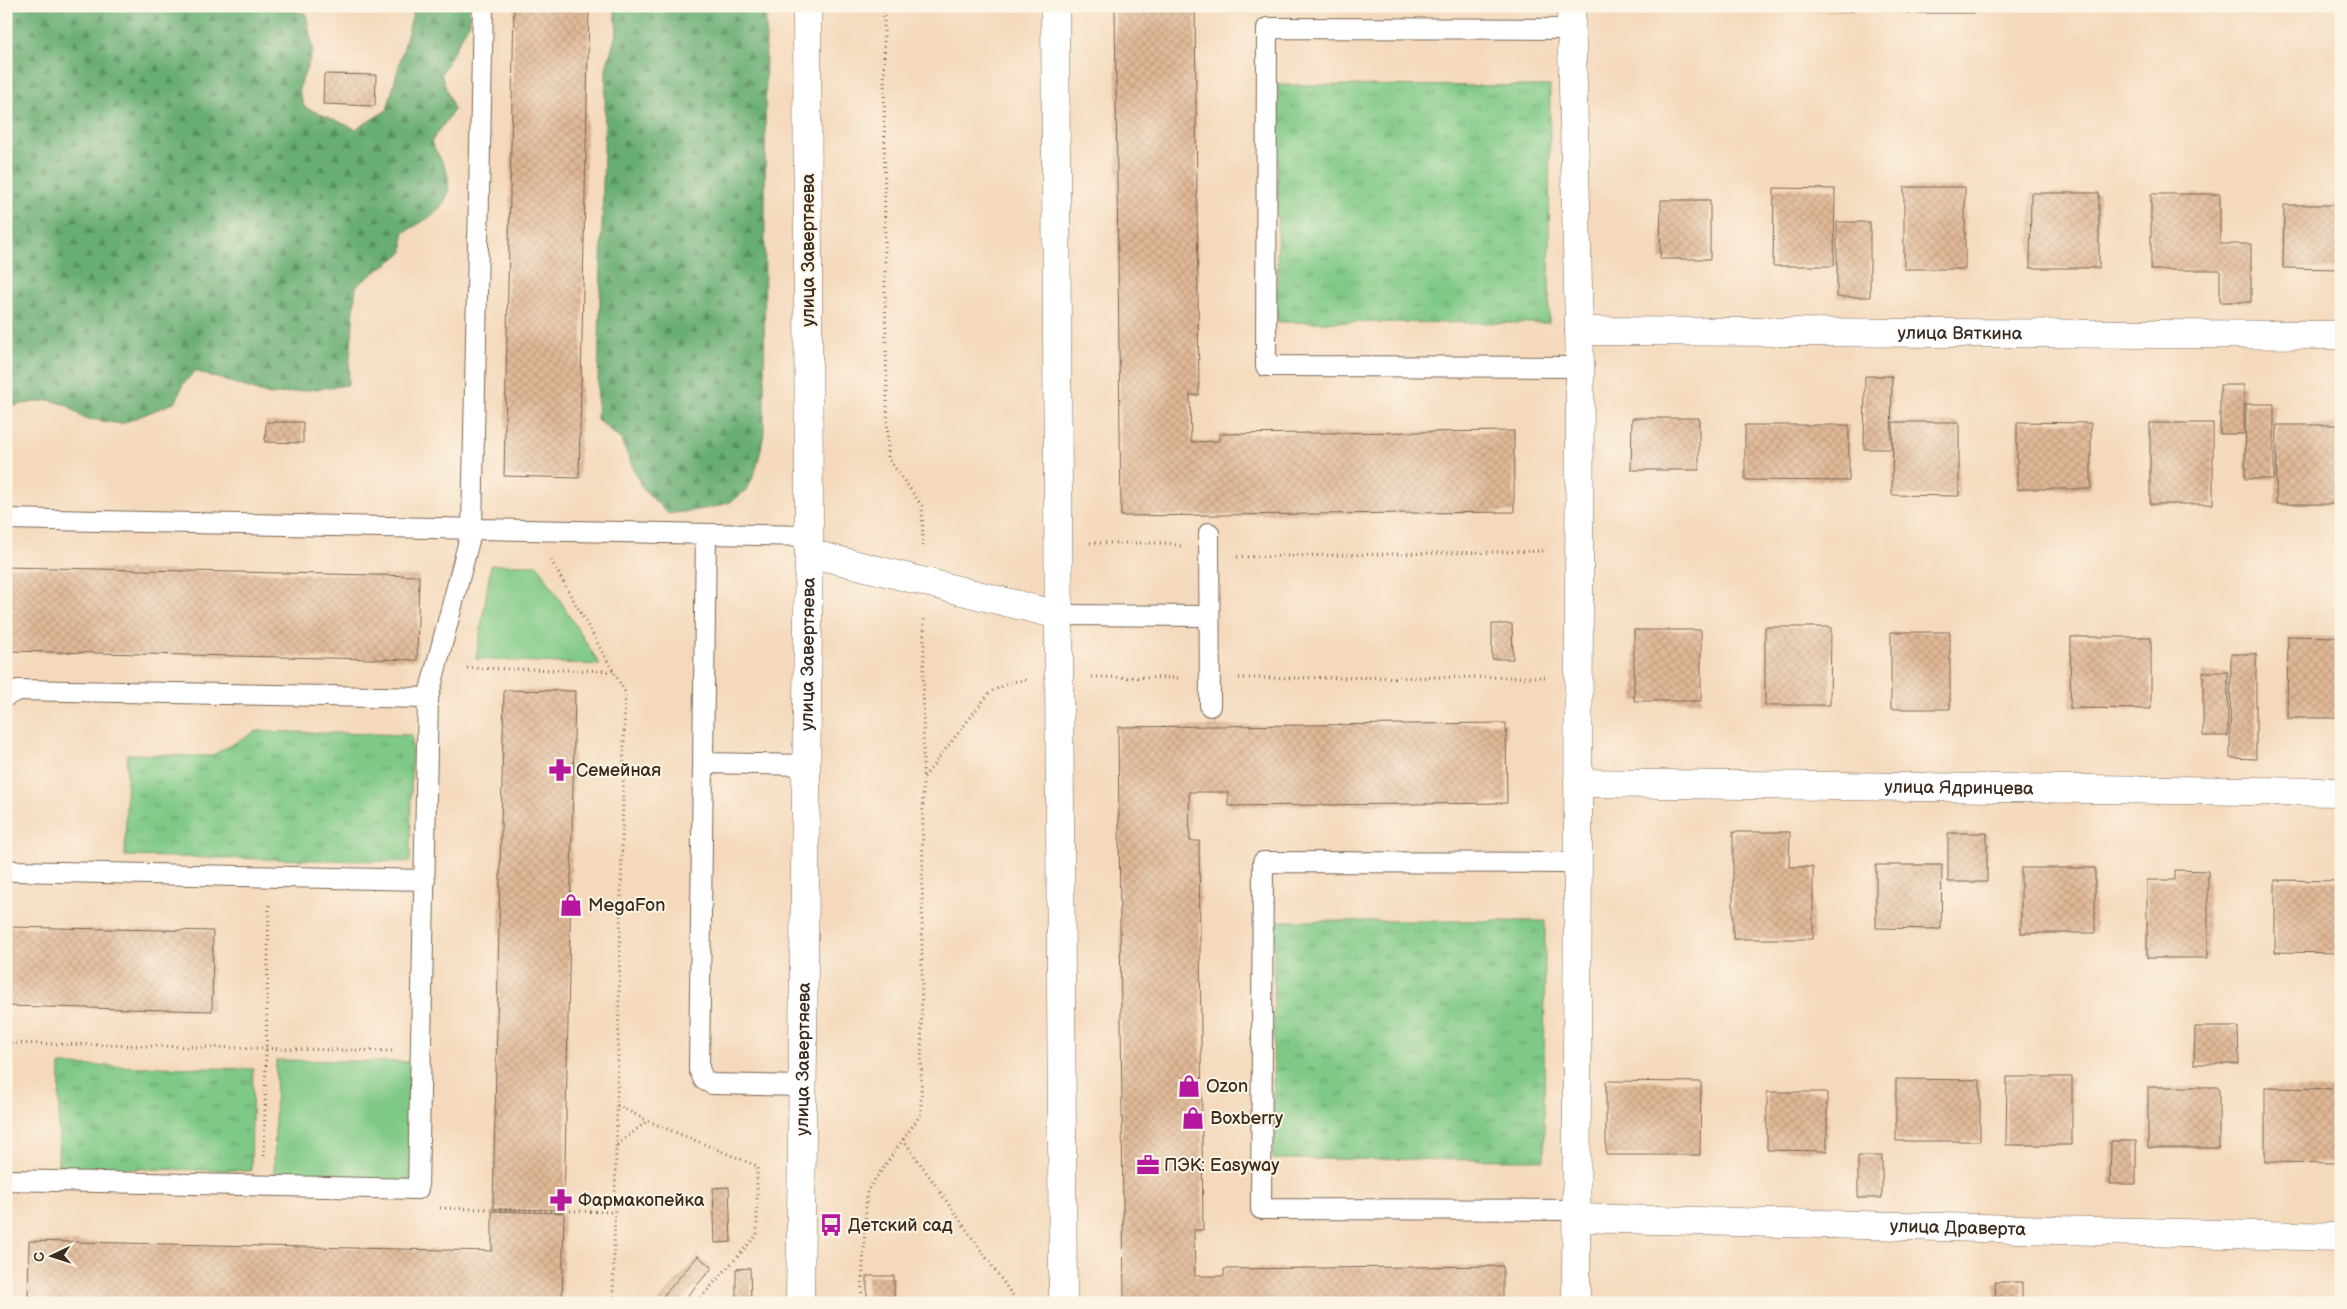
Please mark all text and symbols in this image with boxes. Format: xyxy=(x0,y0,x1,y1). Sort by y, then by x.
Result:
street label: улица Завертяева xyxy=(798,173,819,327)
street label: улица Вяткина xyxy=(1897,322,2023,344)
street label: улица Завертяева xyxy=(796,577,819,731)
pharmacy icon: Семейная xyxy=(547,757,573,783)
place label: Семейная xyxy=(576,760,661,781)
street label: улица Ядринцева xyxy=(1884,776,2034,799)
shop icon: MegaFon xyxy=(558,892,584,918)
place label: MegaFon xyxy=(588,895,665,916)
street label: улица Завертяева xyxy=(791,982,814,1136)
shop icon: Ozon xyxy=(1176,1073,1202,1099)
place label: Ozon xyxy=(1206,1076,1248,1097)
shop icon: Boxberry xyxy=(1180,1105,1206,1131)
place label: Boxberry xyxy=(1210,1108,1284,1129)
office icon: ПЭК: Easyway xyxy=(1135,1152,1161,1178)
place label: ПЭК: Easyway xyxy=(1164,1155,1280,1176)
pharmacy icon: Фармакопейка xyxy=(548,1187,574,1213)
place label: Фармакопейка xyxy=(578,1190,705,1211)
bus stop icon: Детский сад xyxy=(818,1212,844,1238)
place label: Детский сад xyxy=(848,1215,953,1236)
street label: улица Драверта xyxy=(1890,1215,2027,1240)
north arrow xyxy=(28,1232,78,1282)
text: С xyxy=(31,1251,48,1262)

